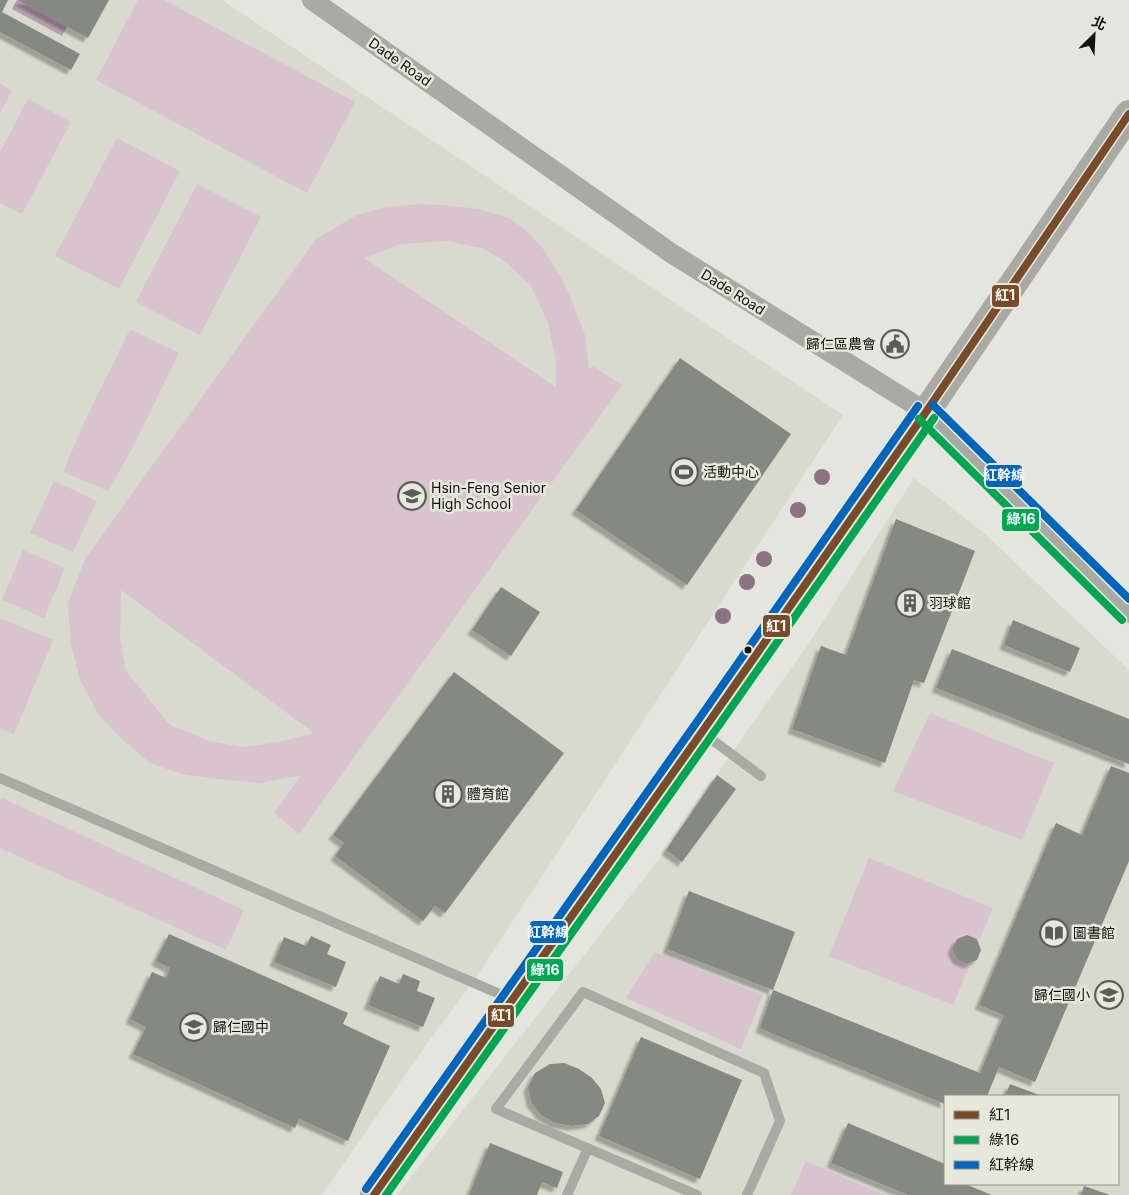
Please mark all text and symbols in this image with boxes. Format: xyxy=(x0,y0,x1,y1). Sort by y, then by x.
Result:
north arrow xyxy=(1069,10,1119,60)
text: 北 xyxy=(1090,12,1109,33)
street label: Dade Road xyxy=(366,34,435,89)
street label: Dade Road xyxy=(698,265,768,318)
line badge: 紅1 xyxy=(991,284,1020,308)
text: 紅1 xyxy=(995,286,1015,303)
public building icon: 歸仁區農會 xyxy=(880,329,910,359)
place label: 歸仁區農會 xyxy=(806,335,876,352)
sports icon: 活動中心 xyxy=(669,457,699,487)
place label: 活動中心 xyxy=(703,463,759,480)
line badge: 紅幹線 xyxy=(985,464,1023,488)
text: 紅幹線 xyxy=(983,466,1025,483)
place label: Hsin-Feng Senior High School xyxy=(431,479,546,512)
school or university icon: Hsin-Feng Senior High School xyxy=(397,481,427,511)
line badge: 綠16 xyxy=(1001,508,1040,532)
text: 綠16 xyxy=(1006,510,1036,527)
building icon: 羽球館 xyxy=(895,588,925,618)
place label: 羽球館 xyxy=(929,594,971,611)
line badge: 紅1 xyxy=(762,614,791,638)
text: 紅1 xyxy=(766,617,786,634)
unlabelled marker xyxy=(743,645,753,655)
building icon: 體育館 xyxy=(433,779,463,809)
place label: 體育館 xyxy=(467,785,509,802)
library icon: 圖書館 xyxy=(1039,918,1069,948)
line badge: 紅幹線 xyxy=(529,920,567,944)
text: 紅幹線 xyxy=(527,923,569,940)
place label: 圖書館 xyxy=(1073,924,1115,941)
line badge: 綠16 xyxy=(526,958,564,982)
text: 綠16 xyxy=(530,961,560,978)
school or university icon: 歸仁國小 xyxy=(1094,980,1124,1010)
place label: 歸仁國小 xyxy=(1034,986,1090,1003)
line badge: 紅1 xyxy=(487,1004,515,1028)
text: 紅1 xyxy=(491,1006,511,1023)
school or university icon: 歸仁國中 xyxy=(179,1012,209,1042)
place label: 歸仁國中 xyxy=(213,1018,269,1035)
legend xyxy=(944,1095,1119,1185)
text: 紅1 xyxy=(989,1105,1010,1124)
text: 綠16 xyxy=(989,1130,1019,1149)
text: 紅幹線 xyxy=(989,1155,1034,1174)

